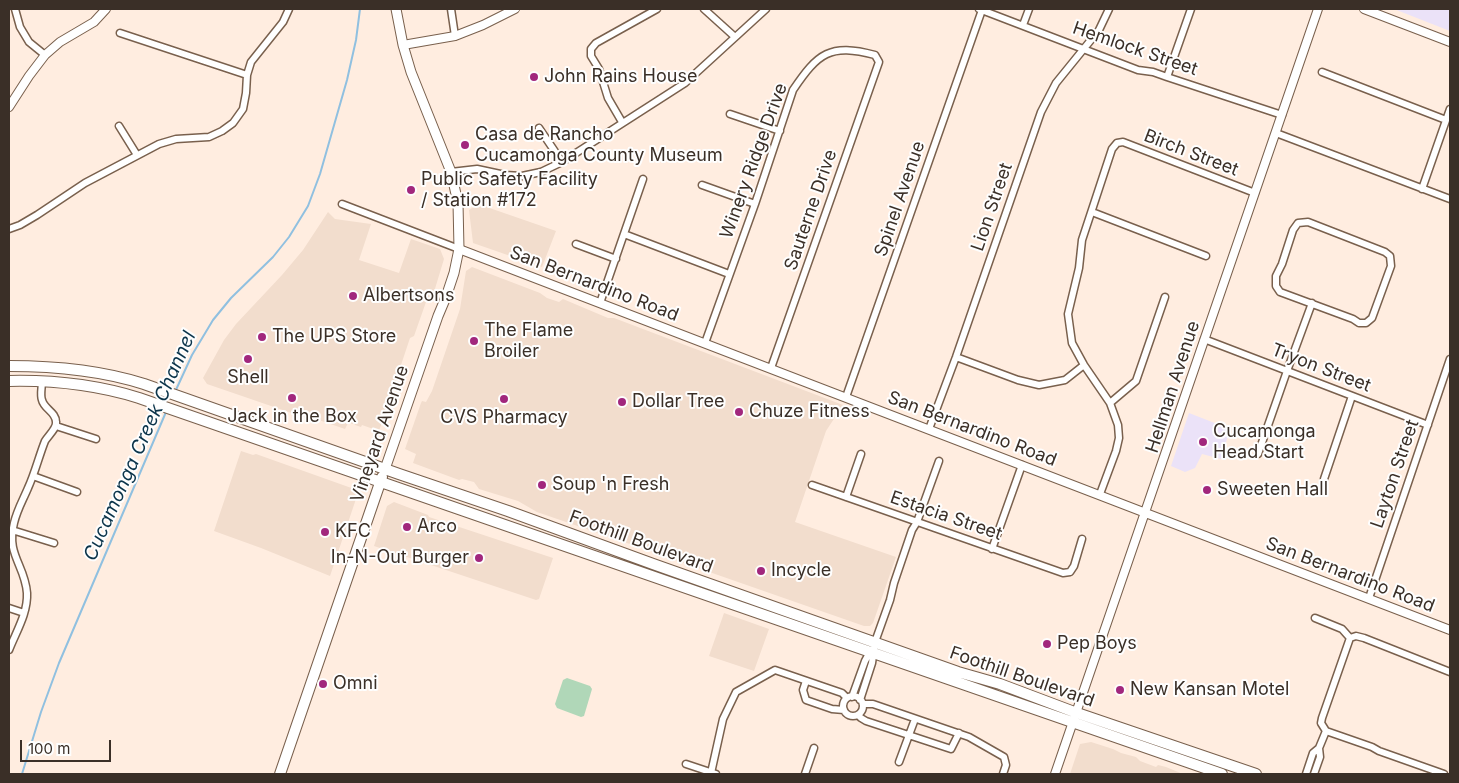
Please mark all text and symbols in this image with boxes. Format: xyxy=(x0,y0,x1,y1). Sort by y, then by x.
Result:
street label: Hemlock Street xyxy=(1070,17,1200,81)
place label: John Rains House xyxy=(544,66,697,88)
marker: John Rains House xyxy=(528,71,540,83)
street label: Winery Ridge Drive xyxy=(716,80,792,242)
place label: Casa de Rancho Cucamonga County Museum xyxy=(475,124,723,166)
street label: Birch Street xyxy=(1141,125,1241,181)
street label: Spinel Avenue xyxy=(870,138,930,260)
marker: Casa de Rancho Cucamonga County Museum xyxy=(459,139,471,151)
street label: Sauterne Drive xyxy=(780,147,842,273)
street label: Lion Street xyxy=(967,160,1017,254)
place label: Public Safety Facility / Station #172 xyxy=(421,169,598,212)
marker: Public Safety Facility / Station #172 xyxy=(405,184,417,196)
street label: San Bernardino Road xyxy=(506,242,682,326)
place label: Albertsons xyxy=(363,285,454,307)
marker: Albertsons xyxy=(347,290,359,302)
street label: Hellman Avenue xyxy=(1142,318,1204,456)
place label: The Flame Broiler xyxy=(484,320,573,362)
place label: The UPS Store xyxy=(272,326,396,348)
water label: Cucamonga Creek Channel xyxy=(79,328,201,564)
marker: The UPS Store xyxy=(256,331,268,343)
marker: The Flame Broiler xyxy=(468,335,480,347)
street label: Tryon Street xyxy=(1268,339,1374,397)
marker: Shell xyxy=(242,353,254,365)
street label: Vineyard Avenue xyxy=(346,363,414,505)
place label: Shell xyxy=(227,367,269,389)
street label: San Bernardino Road xyxy=(884,387,1060,471)
place label: Dollar Tree xyxy=(632,391,725,413)
marker: Jack in the Box xyxy=(286,392,298,404)
marker: CVS Pharmacy xyxy=(498,393,510,405)
marker: Dollar Tree xyxy=(616,396,628,408)
place label: Chuze Fitness xyxy=(749,401,870,423)
place label: Jack in the Box xyxy=(227,406,357,428)
marker: Chuze Fitness xyxy=(733,406,745,418)
place label: CVS Pharmacy xyxy=(440,407,568,429)
street label: Layton Street xyxy=(1366,417,1424,531)
place label: Cucamonga Head Start xyxy=(1213,421,1316,464)
marker: Cucamonga Head Start xyxy=(1197,436,1209,448)
place label: Soup 'n Fresh xyxy=(552,474,669,496)
marker: Soup 'n Fresh xyxy=(536,479,548,491)
place label: Sweeten Hall xyxy=(1217,479,1328,501)
marker: Sweeten Hall xyxy=(1201,484,1213,496)
street label: Estacia Street xyxy=(887,487,1005,545)
street label: Foothill Boulevard xyxy=(566,506,716,578)
place label: Arco xyxy=(417,516,457,538)
place label: KFC xyxy=(335,521,371,543)
marker: Arco xyxy=(401,521,413,533)
marker: KFC xyxy=(319,526,331,538)
street label: San Bernardino Road xyxy=(1262,533,1438,617)
place label: In-N-Out Burger xyxy=(331,547,469,569)
marker: In-N-Out Burger xyxy=(473,552,485,564)
place label: Incycle xyxy=(771,560,831,582)
marker: Incycle xyxy=(755,565,767,577)
place label: Pep Boys xyxy=(1057,633,1137,655)
marker: Pep Boys xyxy=(1041,638,1053,650)
street label: Foothill Boulevard xyxy=(947,642,1097,712)
place label: Omni xyxy=(333,673,378,695)
marker: Omni xyxy=(317,678,329,690)
place label: New Kansan Motel xyxy=(1130,679,1289,701)
marker: New Kansan Motel xyxy=(1114,684,1126,696)
scale bar xyxy=(22,730,114,762)
text: 100 m xyxy=(28,739,70,758)

